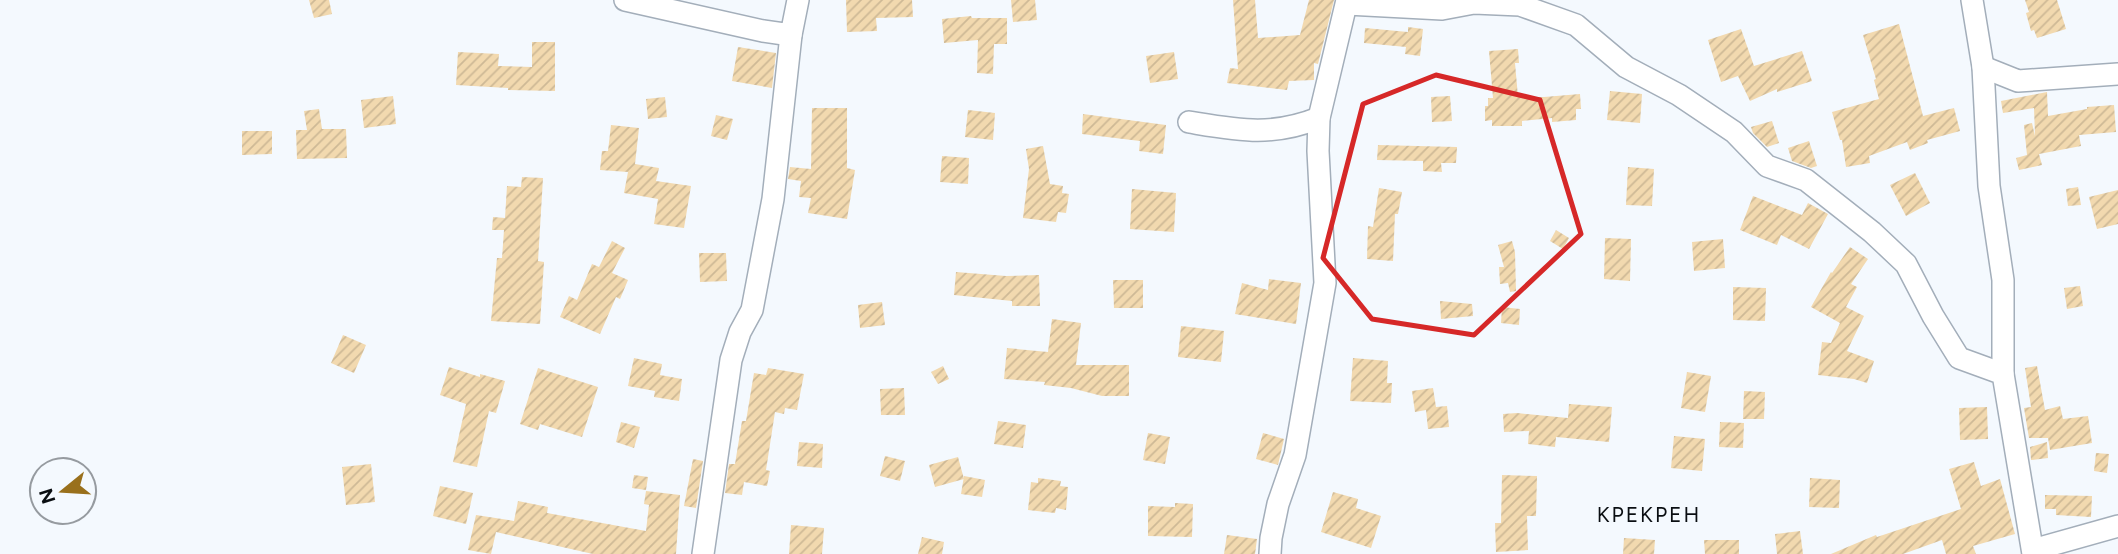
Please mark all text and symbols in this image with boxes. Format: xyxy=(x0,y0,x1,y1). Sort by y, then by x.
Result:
north arrow xyxy=(28,456,98,526)
text: N xyxy=(34,486,61,507)
district label: KPEKPEH xyxy=(1597,502,1701,527)

